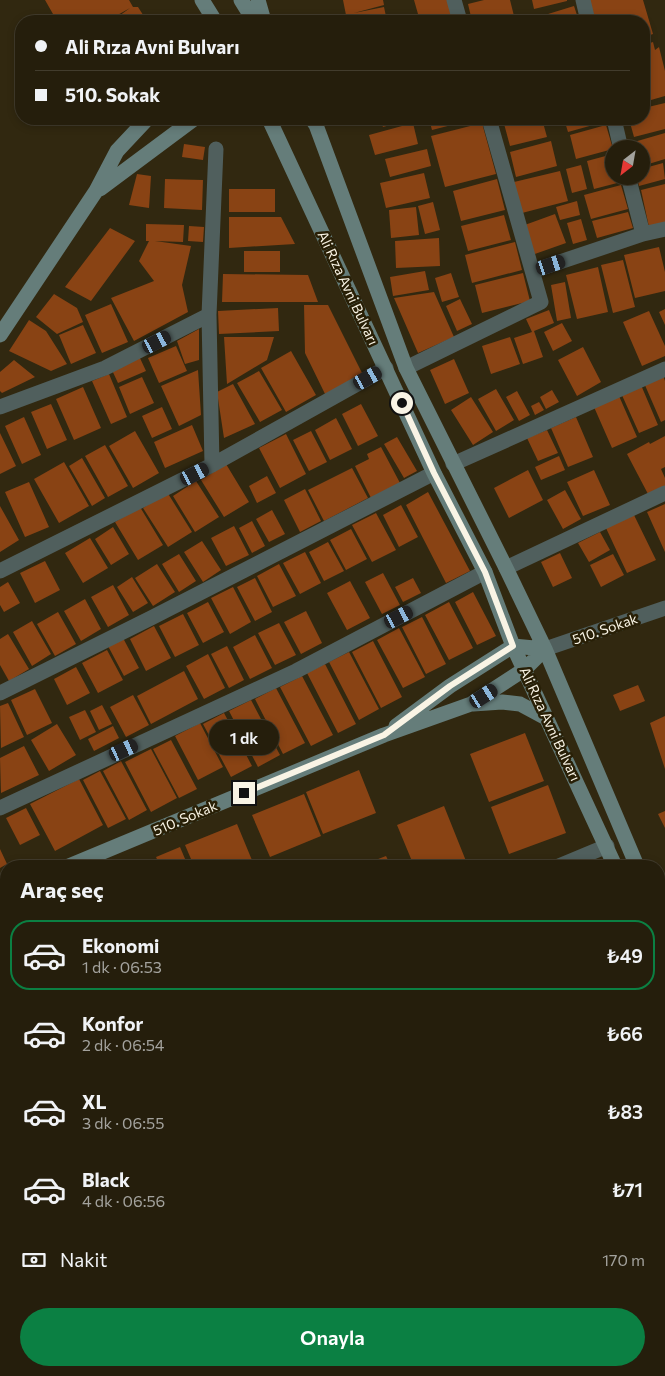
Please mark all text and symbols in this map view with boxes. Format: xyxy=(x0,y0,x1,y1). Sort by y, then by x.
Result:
text: Ali Rıza Avni Bulvarı xyxy=(65,35,239,58)
text: 510. Sokak xyxy=(65,83,160,106)
north arrow xyxy=(605,140,650,185)
map controls xyxy=(605,140,650,185)
street label: Ali Rıza Avni Bulvarı xyxy=(315,228,382,348)
car xyxy=(534,253,567,277)
car xyxy=(140,329,173,355)
car xyxy=(351,364,384,392)
route start xyxy=(391,392,413,414)
car xyxy=(178,461,211,487)
car xyxy=(382,604,415,630)
street label: 510. Sokak xyxy=(570,609,640,648)
street label: Ali Rıza Avni Bulvarı xyxy=(517,664,584,784)
car xyxy=(467,682,500,710)
callout: 1 dk xyxy=(209,720,279,756)
text: 1 dk xyxy=(230,728,258,747)
car xyxy=(107,737,140,763)
route end xyxy=(233,782,255,804)
street label: 510. Sokak xyxy=(150,796,220,839)
text: Araç seç xyxy=(20,876,104,903)
icon: car xyxy=(22,933,67,978)
text: Ekonomi xyxy=(82,934,159,957)
text: ₺49 xyxy=(606,944,643,967)
text: 1 dk · 06:53 xyxy=(82,957,162,976)
icon: car xyxy=(22,1011,67,1056)
text: Konfor xyxy=(82,1012,143,1035)
text: ₺66 xyxy=(606,1022,643,1045)
text: 2 dk · 06:54 xyxy=(82,1035,164,1054)
icon: car xyxy=(22,1089,67,1134)
text: XL xyxy=(82,1090,107,1113)
text: ₺83 xyxy=(607,1100,643,1123)
text: 3 dk · 06:55 xyxy=(82,1113,164,1132)
icon: car xyxy=(22,1167,67,1212)
text: Black xyxy=(82,1168,130,1191)
text: ₺71 xyxy=(612,1178,643,1201)
text: 4 dk · 06:56 xyxy=(82,1191,165,1210)
icon: cash xyxy=(20,1246,48,1274)
text: Nakit xyxy=(60,1248,107,1271)
text: 170 m xyxy=(602,1250,645,1269)
button: Onayla xyxy=(20,1308,645,1366)

